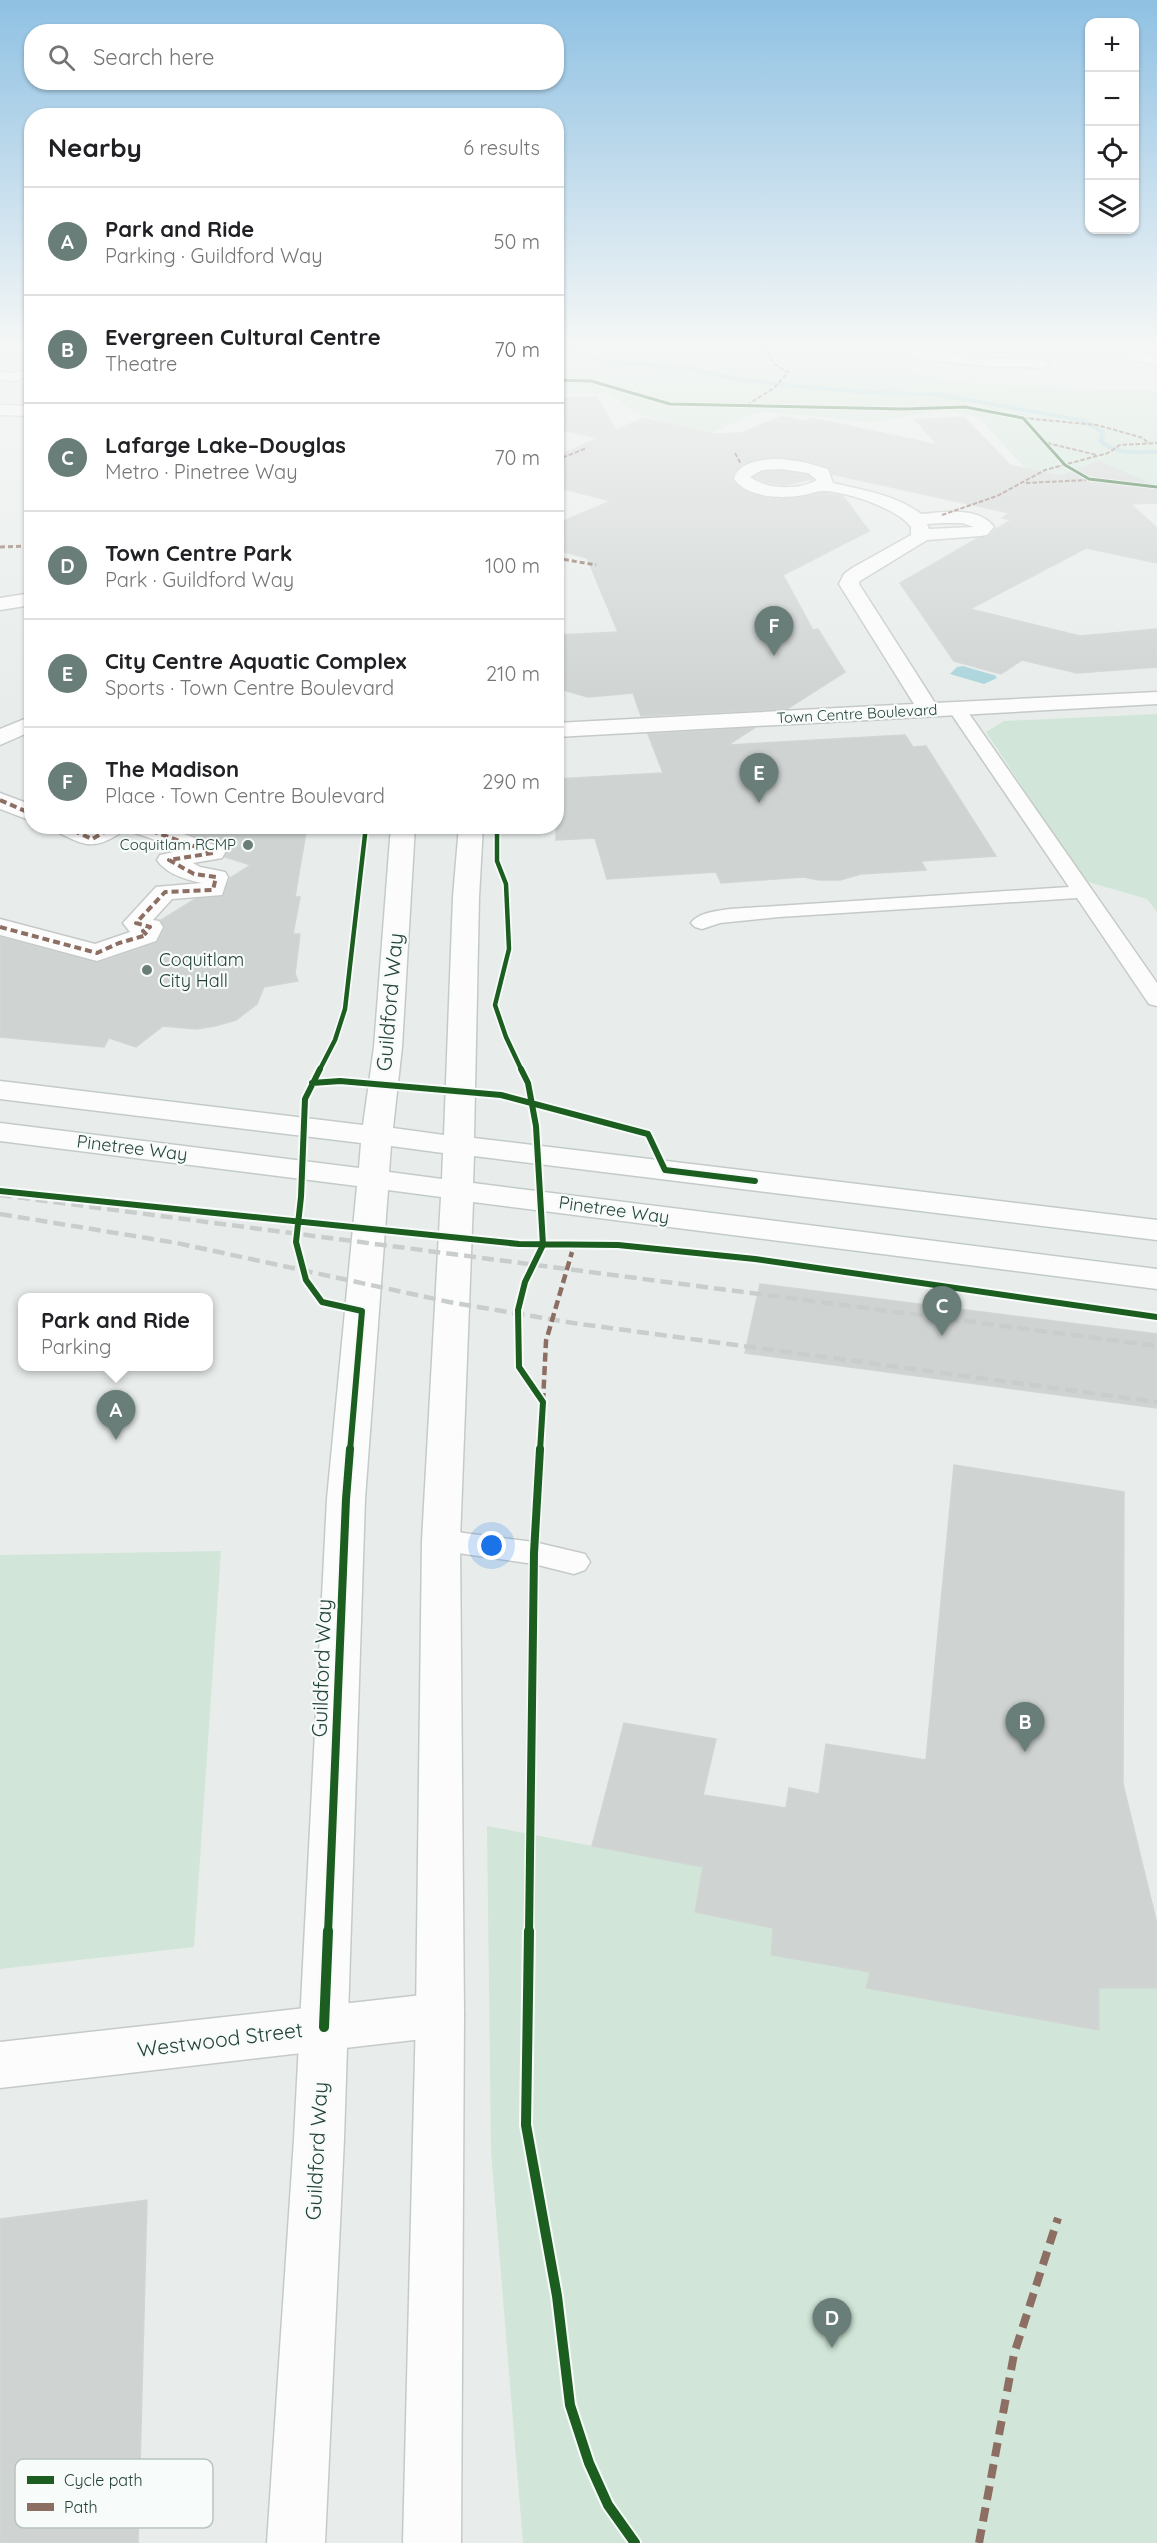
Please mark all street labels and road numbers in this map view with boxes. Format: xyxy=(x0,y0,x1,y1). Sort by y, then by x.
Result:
street label: Town Centre Boulevard xyxy=(776,700,938,727)
street label: Guildford Way xyxy=(370,932,408,1072)
street label: Pinetree Way xyxy=(75,1129,189,1166)
street label: Pinetree Way xyxy=(557,1190,671,1229)
street label: Guildford Way xyxy=(306,1598,336,1738)
street label: Westwood Street xyxy=(136,2016,304,2062)
street label: Guildford Way xyxy=(299,2081,333,2221)

